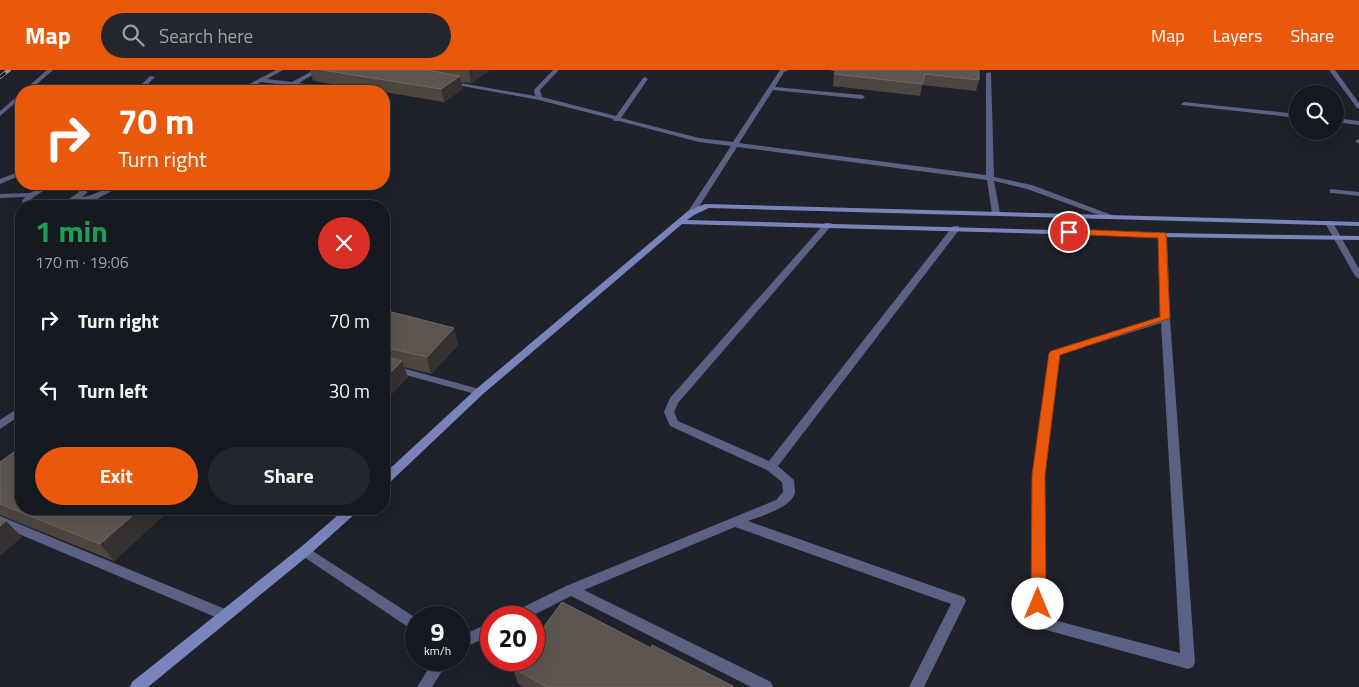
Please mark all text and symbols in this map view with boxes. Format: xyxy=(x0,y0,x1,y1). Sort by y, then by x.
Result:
search box xyxy=(101,13,451,58)
text: Map xyxy=(25,17,71,53)
icon: search xyxy=(119,21,147,49)
text: Search here xyxy=(159,21,253,50)
text: Map xyxy=(1151,22,1185,49)
text: Layers xyxy=(1213,22,1262,49)
text: Share xyxy=(1290,22,1334,49)
map controls xyxy=(1289,85,1344,140)
button: search xyxy=(1289,85,1344,140)
text: 70 m xyxy=(118,94,194,148)
icon: right xyxy=(35,105,100,170)
text: Turn right xyxy=(118,142,207,176)
text: 1 min xyxy=(35,208,108,254)
pin xyxy=(1048,211,1090,253)
button: close xyxy=(318,217,370,269)
icon: arrive xyxy=(1055,218,1083,246)
text: 170 m · 19:06 xyxy=(35,250,129,274)
icon: right xyxy=(35,306,63,334)
text: Turn right xyxy=(78,306,159,335)
text: 70 m xyxy=(329,306,370,335)
icon: left xyxy=(35,376,63,404)
text: Turn left xyxy=(78,376,148,405)
text: 30 m xyxy=(329,376,370,405)
button: Exit xyxy=(35,447,198,505)
button: Share xyxy=(208,447,370,505)
position arrow xyxy=(1011,577,1063,629)
speed limit sign: 20 xyxy=(480,606,545,671)
text: 9 xyxy=(430,613,445,651)
text: km/h xyxy=(424,641,451,660)

